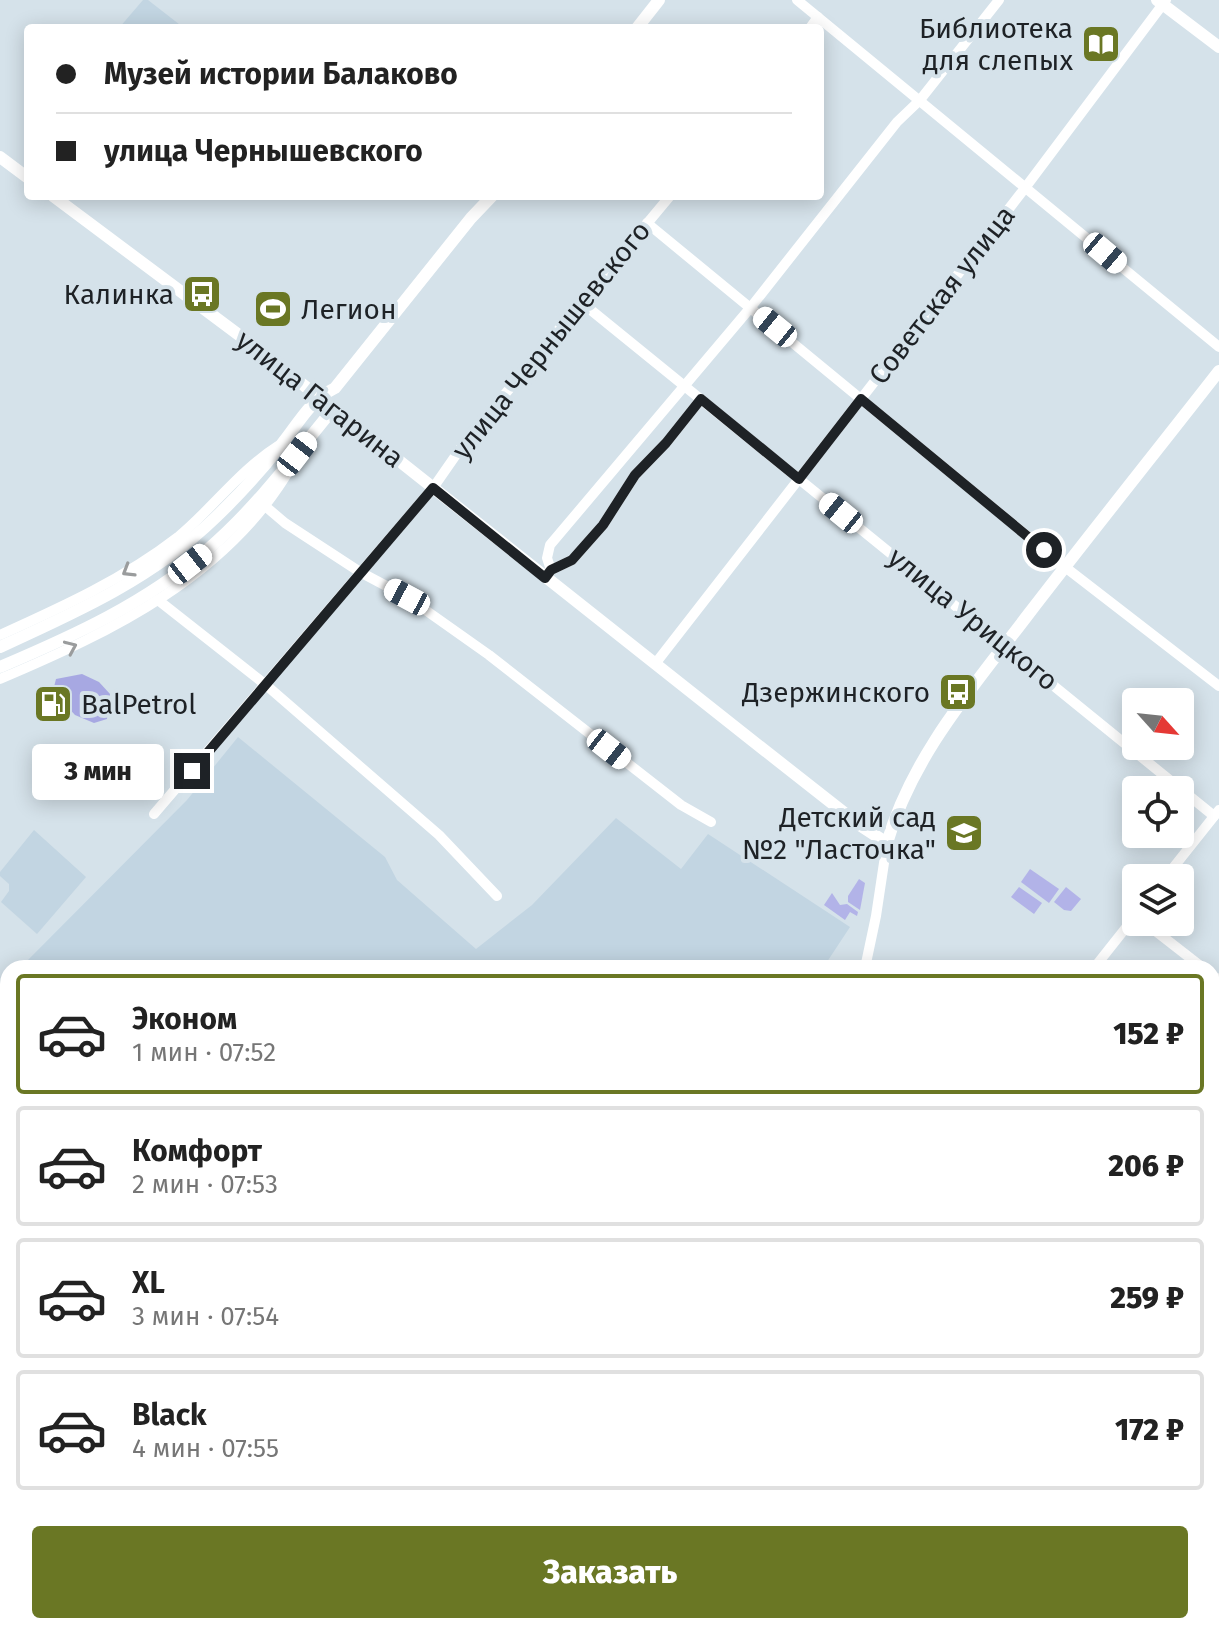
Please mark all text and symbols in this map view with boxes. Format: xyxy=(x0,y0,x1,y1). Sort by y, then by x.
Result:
place label: Библиотека для слепых xyxy=(919,12,1073,77)
library icon: Библиотека для слепых xyxy=(1080,23,1122,65)
text: Музей истории Балаково xyxy=(104,56,458,92)
text: улица Чернышевского xyxy=(104,133,423,169)
street label: Советская улица xyxy=(862,199,1022,391)
street label: улица Чернышевского xyxy=(445,214,657,466)
car xyxy=(1079,228,1131,278)
bus stop icon: Калинка xyxy=(181,273,223,315)
place label: Калинка xyxy=(64,278,174,311)
sports icon: Легион xyxy=(252,288,294,330)
place label: Легион xyxy=(301,293,396,326)
car xyxy=(749,303,801,351)
street label: улица Гагарина xyxy=(230,323,410,475)
car xyxy=(273,428,321,480)
car xyxy=(815,489,867,537)
route start xyxy=(1026,532,1062,568)
car xyxy=(164,540,216,588)
street label: улица Урицкого xyxy=(882,541,1064,697)
one-way arrow xyxy=(122,561,137,577)
car xyxy=(380,575,434,619)
one-way arrow xyxy=(63,641,77,657)
bus stop icon: Дзержинского xyxy=(937,671,979,713)
place label: Дзержинского xyxy=(741,676,930,709)
fuel station icon: BalPetrol xyxy=(32,683,74,725)
place label: BalPetrol xyxy=(81,688,197,721)
north arrow xyxy=(1122,688,1194,760)
map controls xyxy=(1122,688,1194,936)
car xyxy=(583,725,635,773)
callout: 3 мин xyxy=(32,743,164,799)
route end xyxy=(174,753,210,789)
text: 3 мин xyxy=(64,756,132,787)
button: locate xyxy=(1122,776,1194,848)
place label: Детский сад №2 "Ласточка" xyxy=(742,801,936,866)
school or university icon: Детский сад №2 "Ласточка" xyxy=(943,812,985,854)
button: layers xyxy=(1122,864,1194,936)
icon: car xyxy=(36,998,108,1070)
text: Эконом xyxy=(132,1001,237,1037)
text: 152 ₽ xyxy=(1113,1016,1184,1052)
text: 1 мин · 07:52 xyxy=(132,1037,276,1068)
icon: car xyxy=(36,1130,108,1202)
text: Комфорт xyxy=(132,1133,262,1169)
text: 206 ₽ xyxy=(1108,1148,1184,1184)
text: 2 мин · 07:53 xyxy=(132,1169,278,1200)
icon: car xyxy=(36,1262,108,1334)
text: XL xyxy=(132,1265,165,1301)
text: 259 ₽ xyxy=(1110,1280,1184,1316)
text: 3 мин · 07:54 xyxy=(132,1301,279,1332)
icon: car xyxy=(36,1394,108,1466)
text: Black xyxy=(132,1397,207,1433)
text: 172 ₽ xyxy=(1115,1412,1184,1448)
text: 4 мин · 07:55 xyxy=(132,1433,279,1464)
button: Заказать xyxy=(32,1526,1188,1618)

